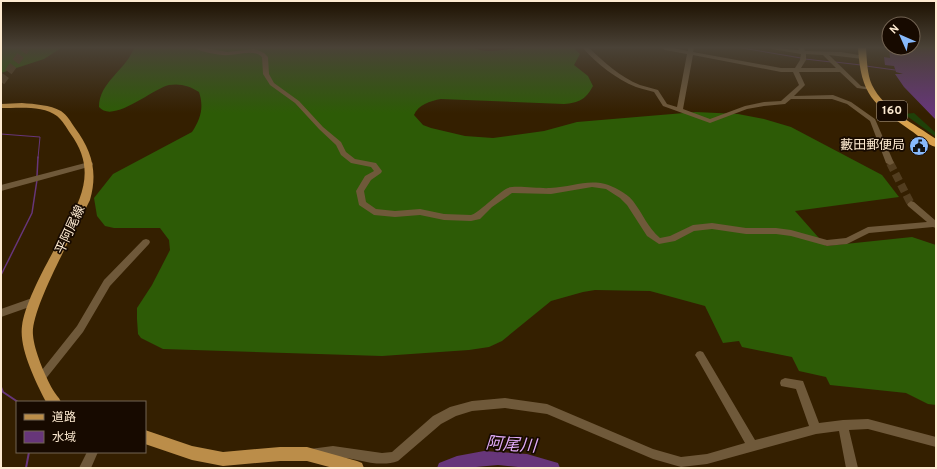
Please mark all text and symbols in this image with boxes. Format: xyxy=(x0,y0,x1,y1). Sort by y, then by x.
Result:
north arrow xyxy=(881,16,921,56)
text: N xyxy=(887,22,902,37)
road number: 160 xyxy=(877,101,907,121)
public building icon: 藪田郵便局 xyxy=(908,135,930,157)
place label: 藪田郵便局 xyxy=(840,138,905,154)
street label: 平阿尾線 xyxy=(52,203,89,257)
legend xyxy=(16,401,146,453)
text: 道路 xyxy=(52,410,76,426)
text: 水域 xyxy=(52,430,76,446)
water label: 阿尾川 xyxy=(485,433,539,459)

